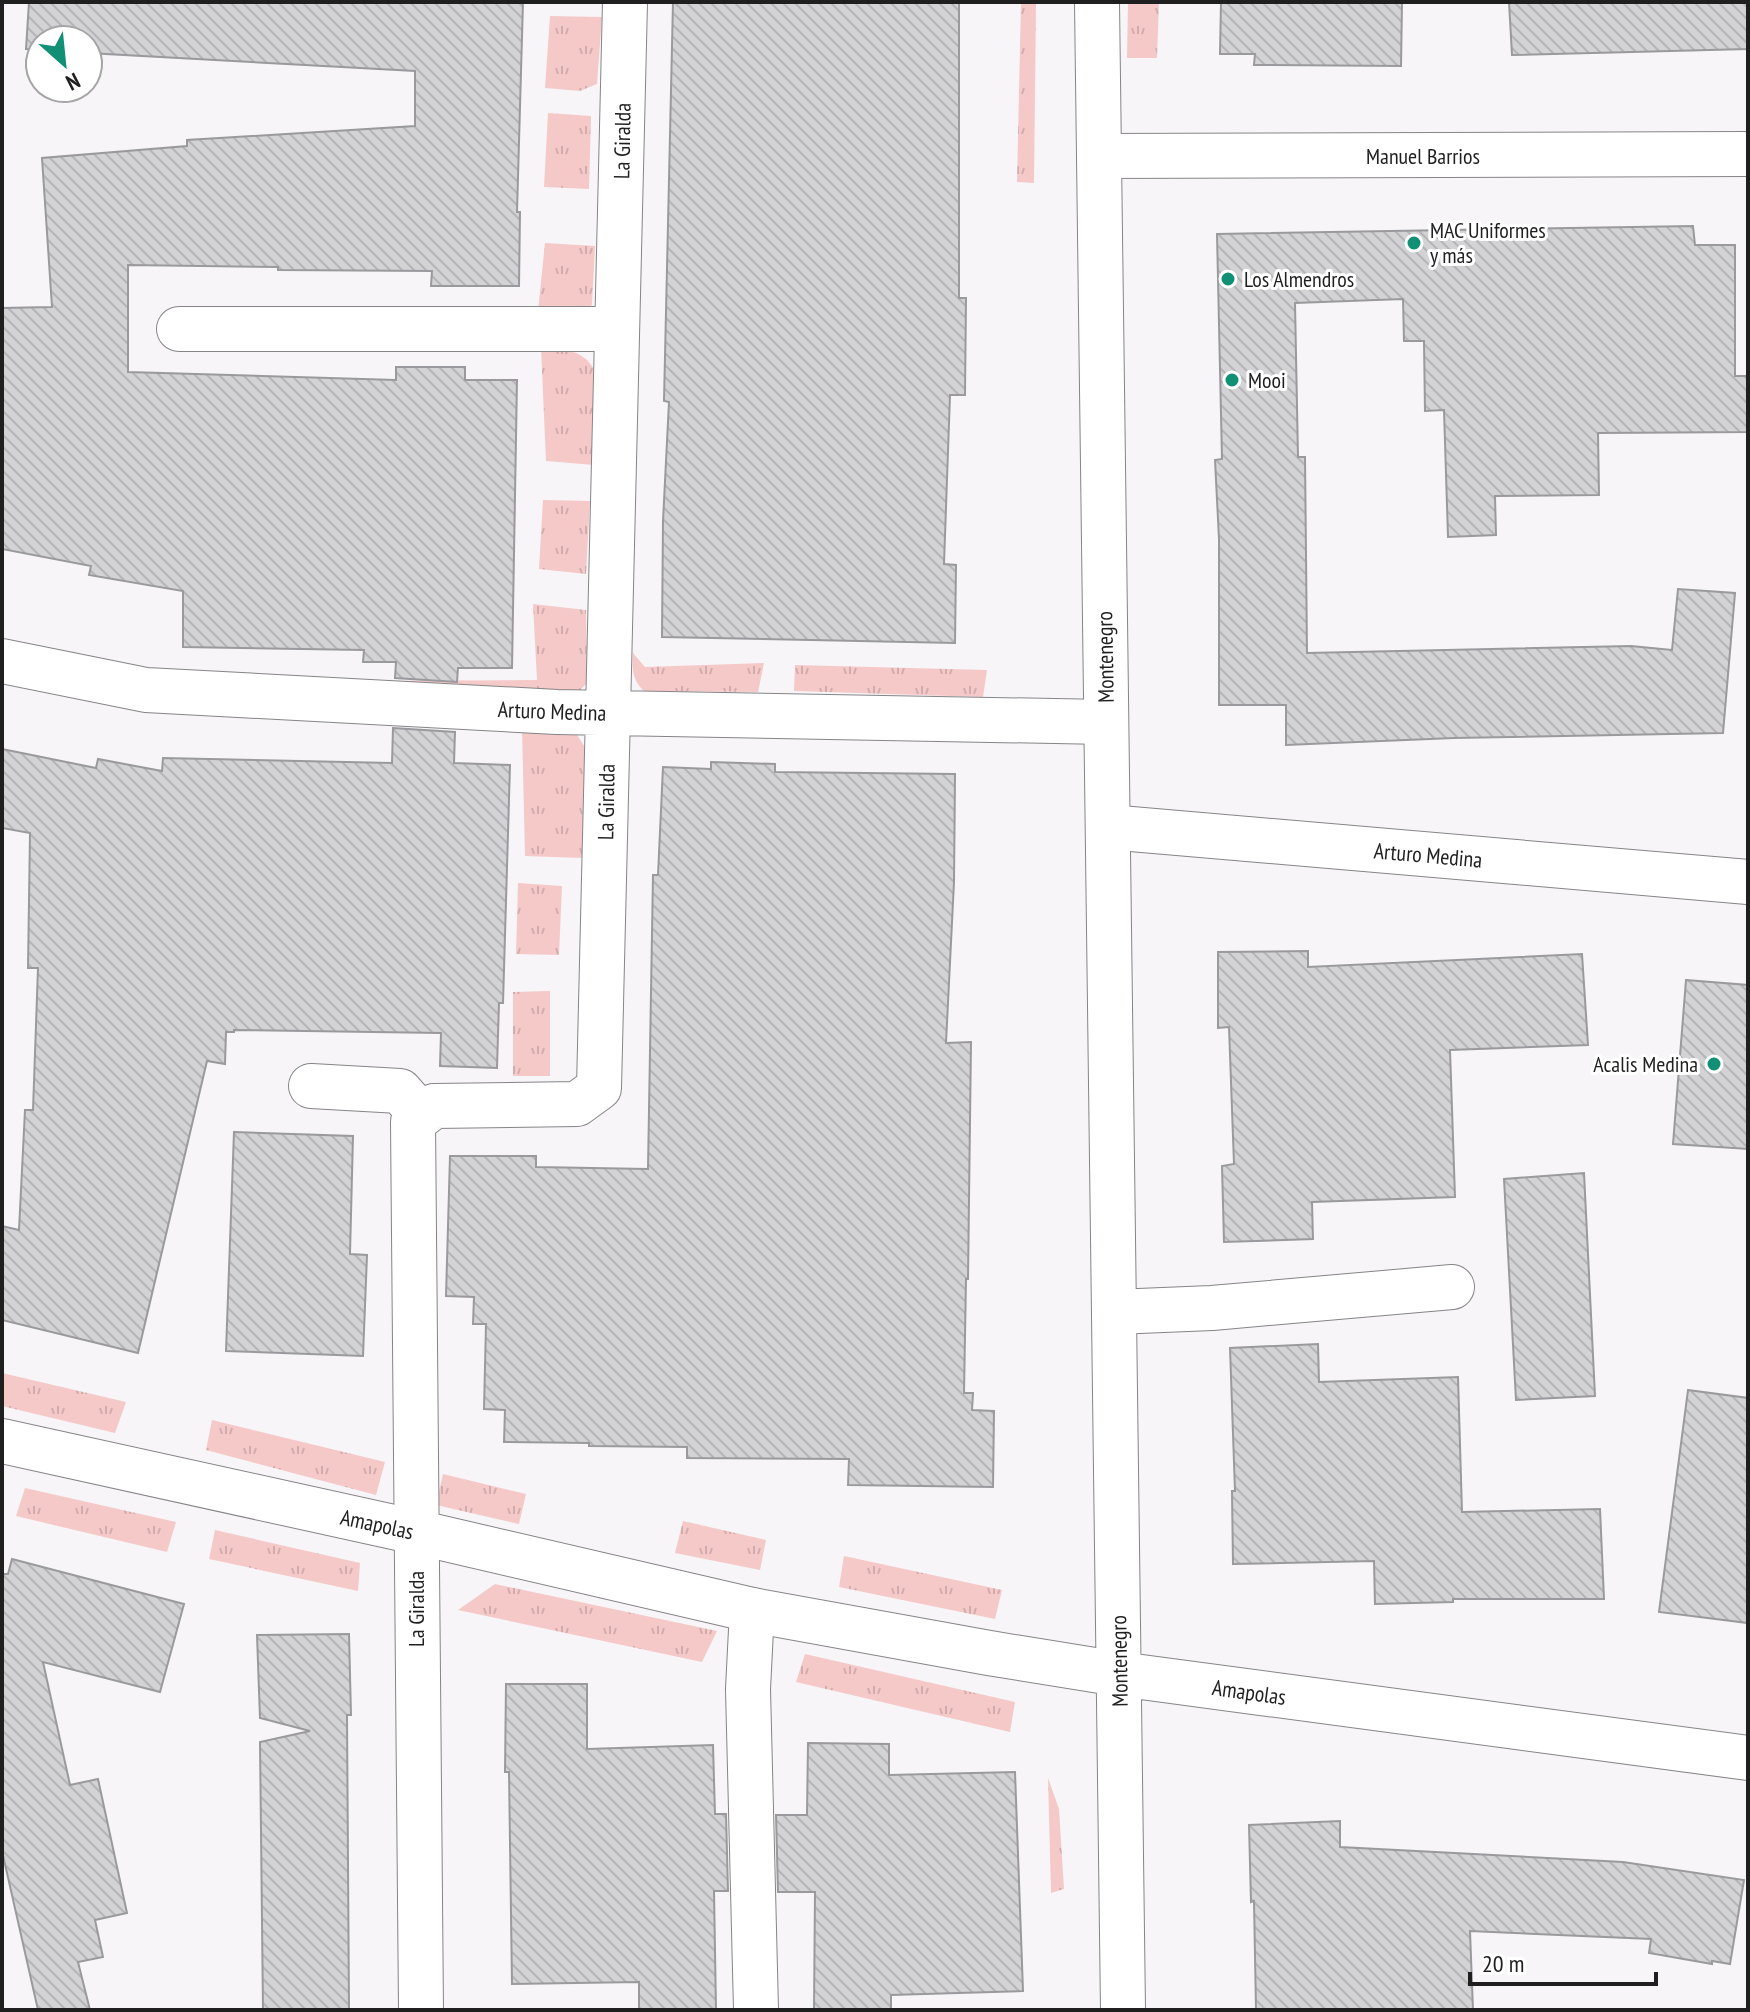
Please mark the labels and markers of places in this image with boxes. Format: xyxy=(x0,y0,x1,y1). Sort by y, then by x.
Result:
place label: MAC Uniformes y más xyxy=(1430,216,1546,269)
marker: MAC Uniformes y más xyxy=(1405,234,1423,252)
place label: Los Almendros xyxy=(1244,265,1354,293)
marker: Los Almendros xyxy=(1219,270,1237,288)
place label: Mooi xyxy=(1248,366,1286,394)
marker: Mooi xyxy=(1223,371,1241,389)
place label: Acalis Medina xyxy=(1593,1050,1698,1078)
marker: Acalis Medina xyxy=(1705,1055,1723,1073)

